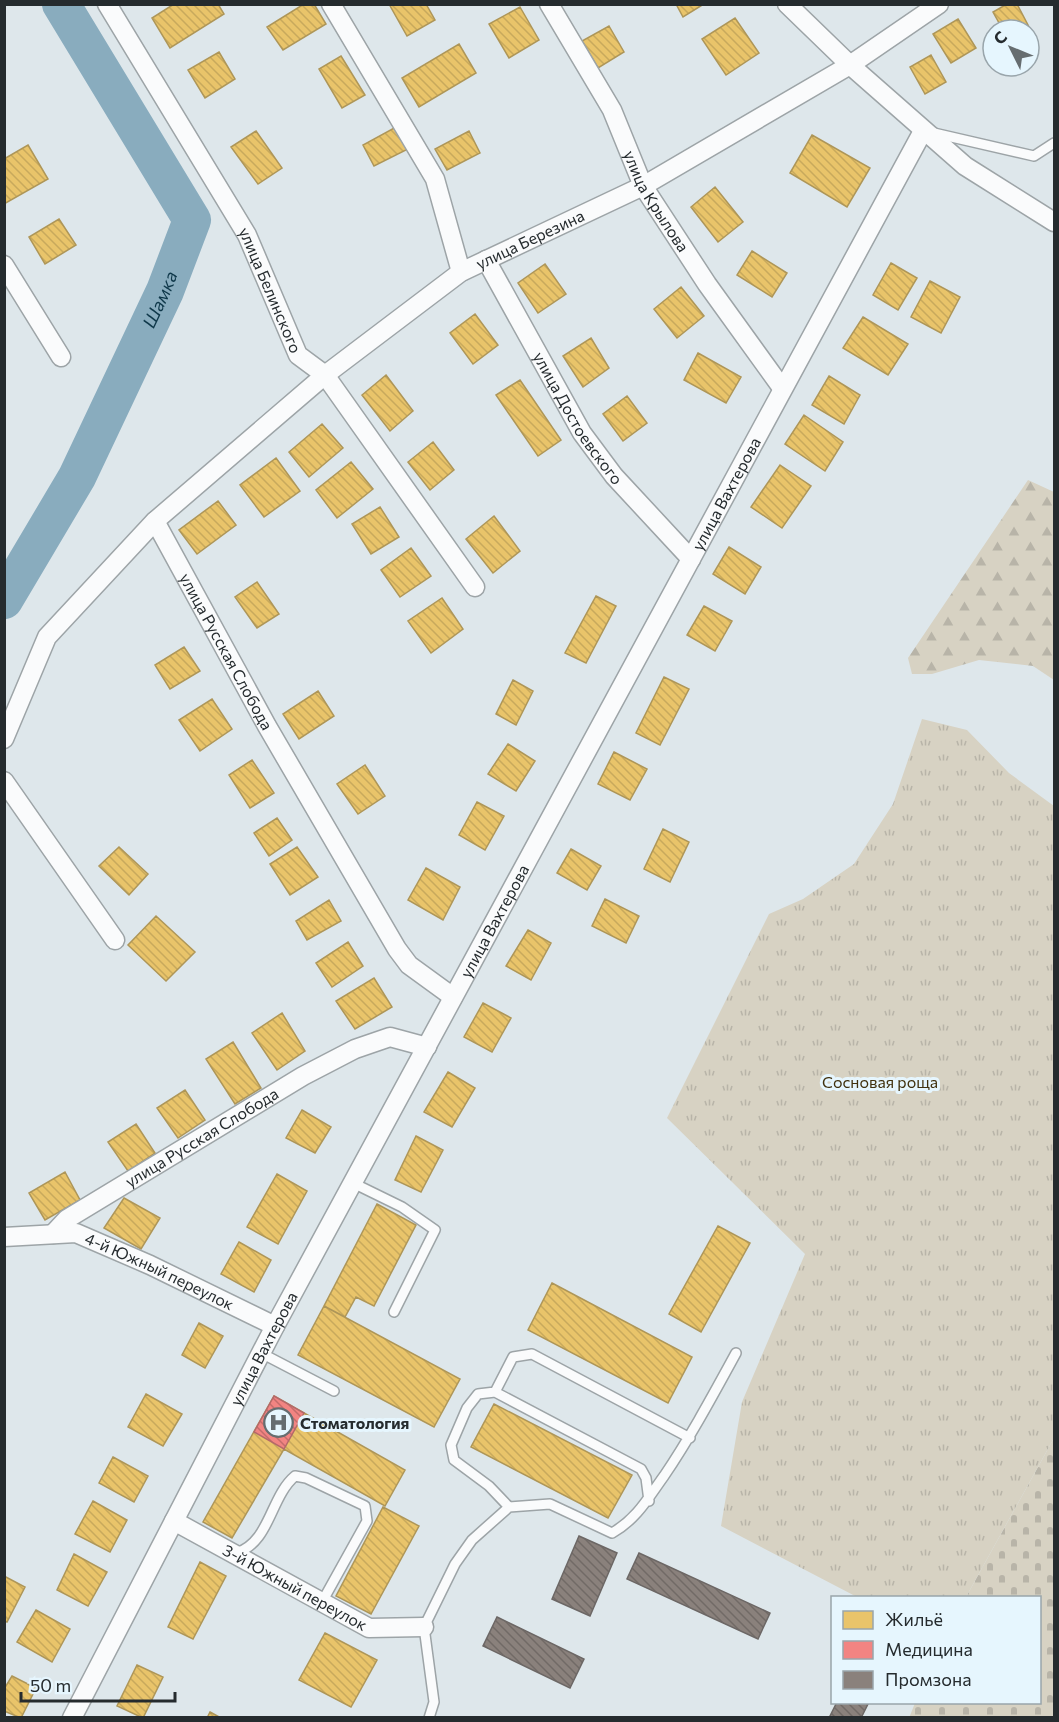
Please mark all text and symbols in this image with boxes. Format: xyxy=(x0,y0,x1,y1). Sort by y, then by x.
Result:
north arrow xyxy=(981,18,1041,78)
text: С xyxy=(989,27,1010,48)
street label: улица Крылова xyxy=(621,148,693,255)
street label: улица Березина xyxy=(473,205,587,273)
street label: улица Белинского xyxy=(235,223,306,356)
water label: Шамка xyxy=(137,268,182,331)
street label: улица Достоевского xyxy=(530,348,627,488)
street label: улица Вахтерова xyxy=(687,434,764,553)
street label: улица Русская Слобода xyxy=(176,570,277,733)
street label: улица Вахтерова xyxy=(456,861,532,981)
park label: Сосновая роща xyxy=(822,1072,938,1091)
street label: улица Русская Слобода xyxy=(121,1083,282,1191)
street label: 4-й Южный переулок xyxy=(82,1228,238,1314)
street label: улица Вахтерова xyxy=(226,1288,301,1409)
hospital icon: Стоматология xyxy=(263,1407,295,1439)
place label: Стоматология xyxy=(300,1413,409,1432)
street label: 3-й Южный переулок xyxy=(220,1540,371,1634)
legend xyxy=(831,1596,1041,1704)
text: Жильё xyxy=(885,1608,943,1630)
text: Медицина xyxy=(885,1638,973,1660)
scale bar xyxy=(21,1665,176,1703)
text: Промзона xyxy=(885,1668,972,1690)
text: 50 m xyxy=(30,1674,71,1696)

